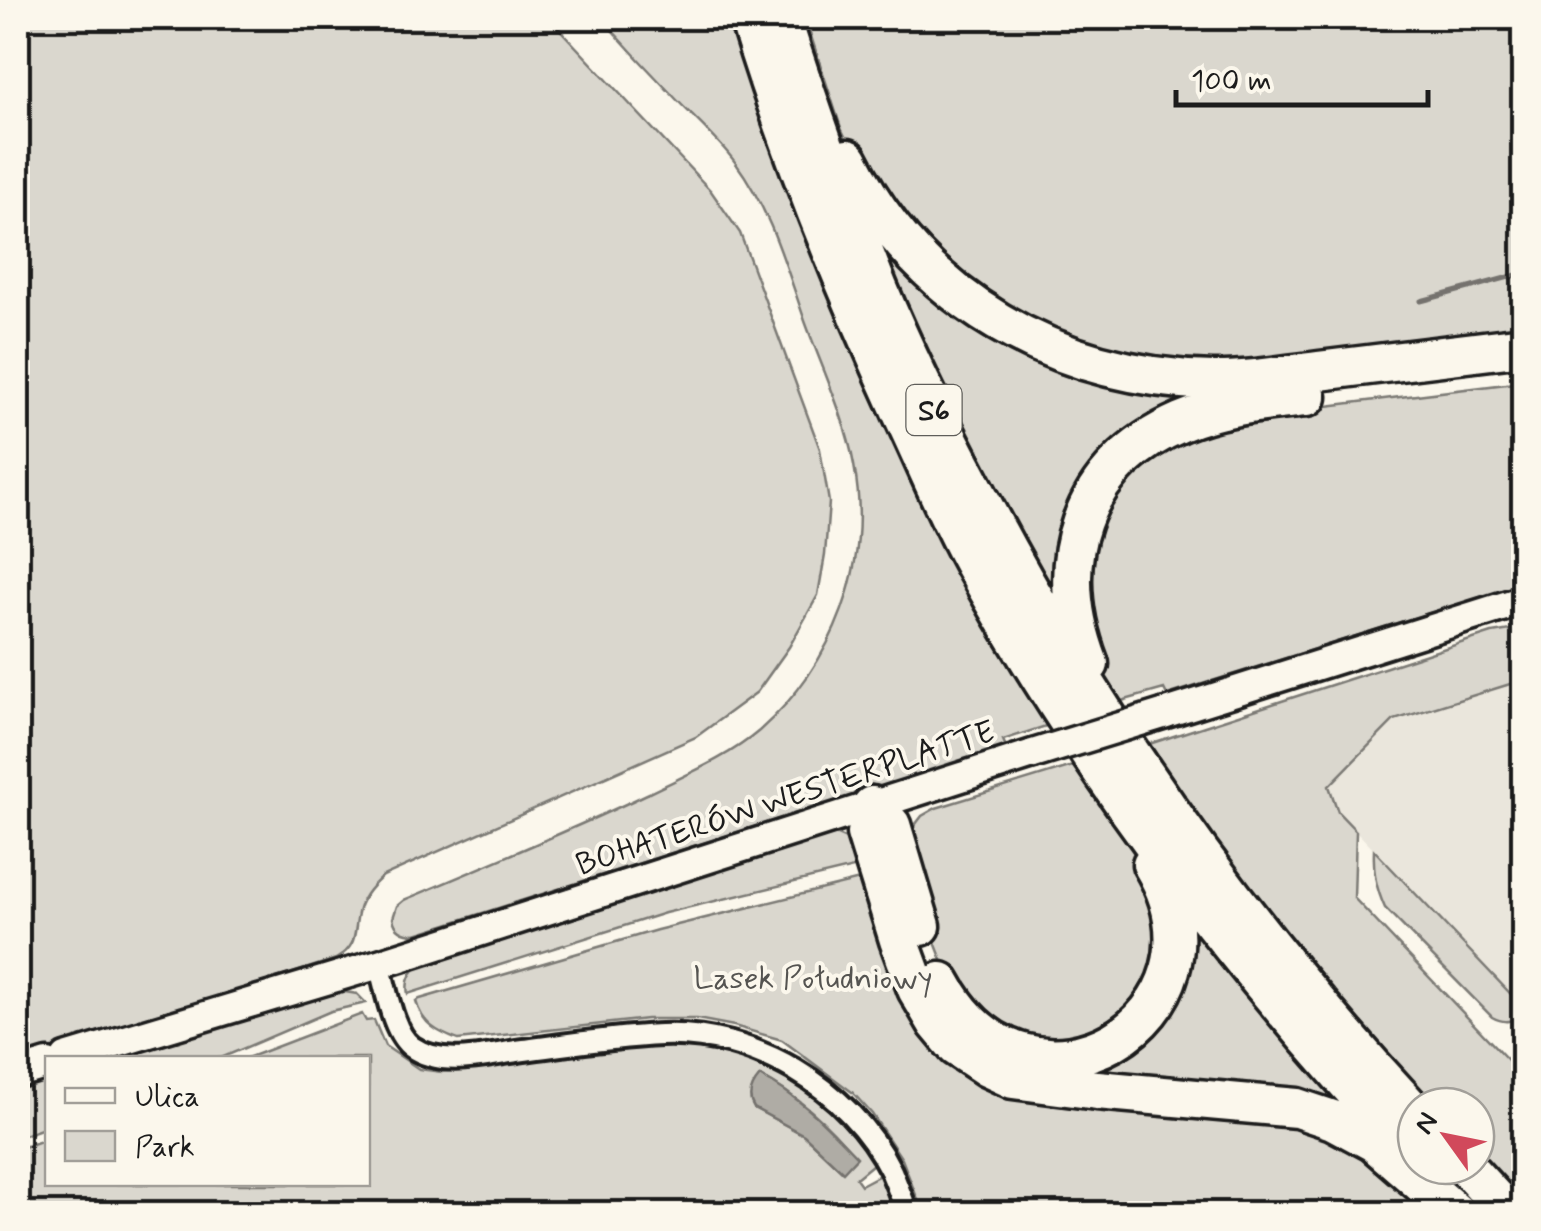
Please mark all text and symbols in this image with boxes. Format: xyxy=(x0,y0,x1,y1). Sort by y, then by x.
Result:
scale bar xyxy=(1176,45,1428,107)
text: 100 m xyxy=(1191,62,1272,101)
road number: S6 xyxy=(906,385,962,435)
street label: BOHATERÓW WESTERPLATTE xyxy=(571,711,1001,887)
park label: Lasek Południowy xyxy=(693,958,933,1000)
legend xyxy=(45,1056,370,1186)
text: Ulica xyxy=(135,1078,200,1117)
north arrow xyxy=(1396,1086,1496,1186)
text: N xyxy=(1407,1106,1448,1142)
text: Park xyxy=(135,1128,195,1167)

